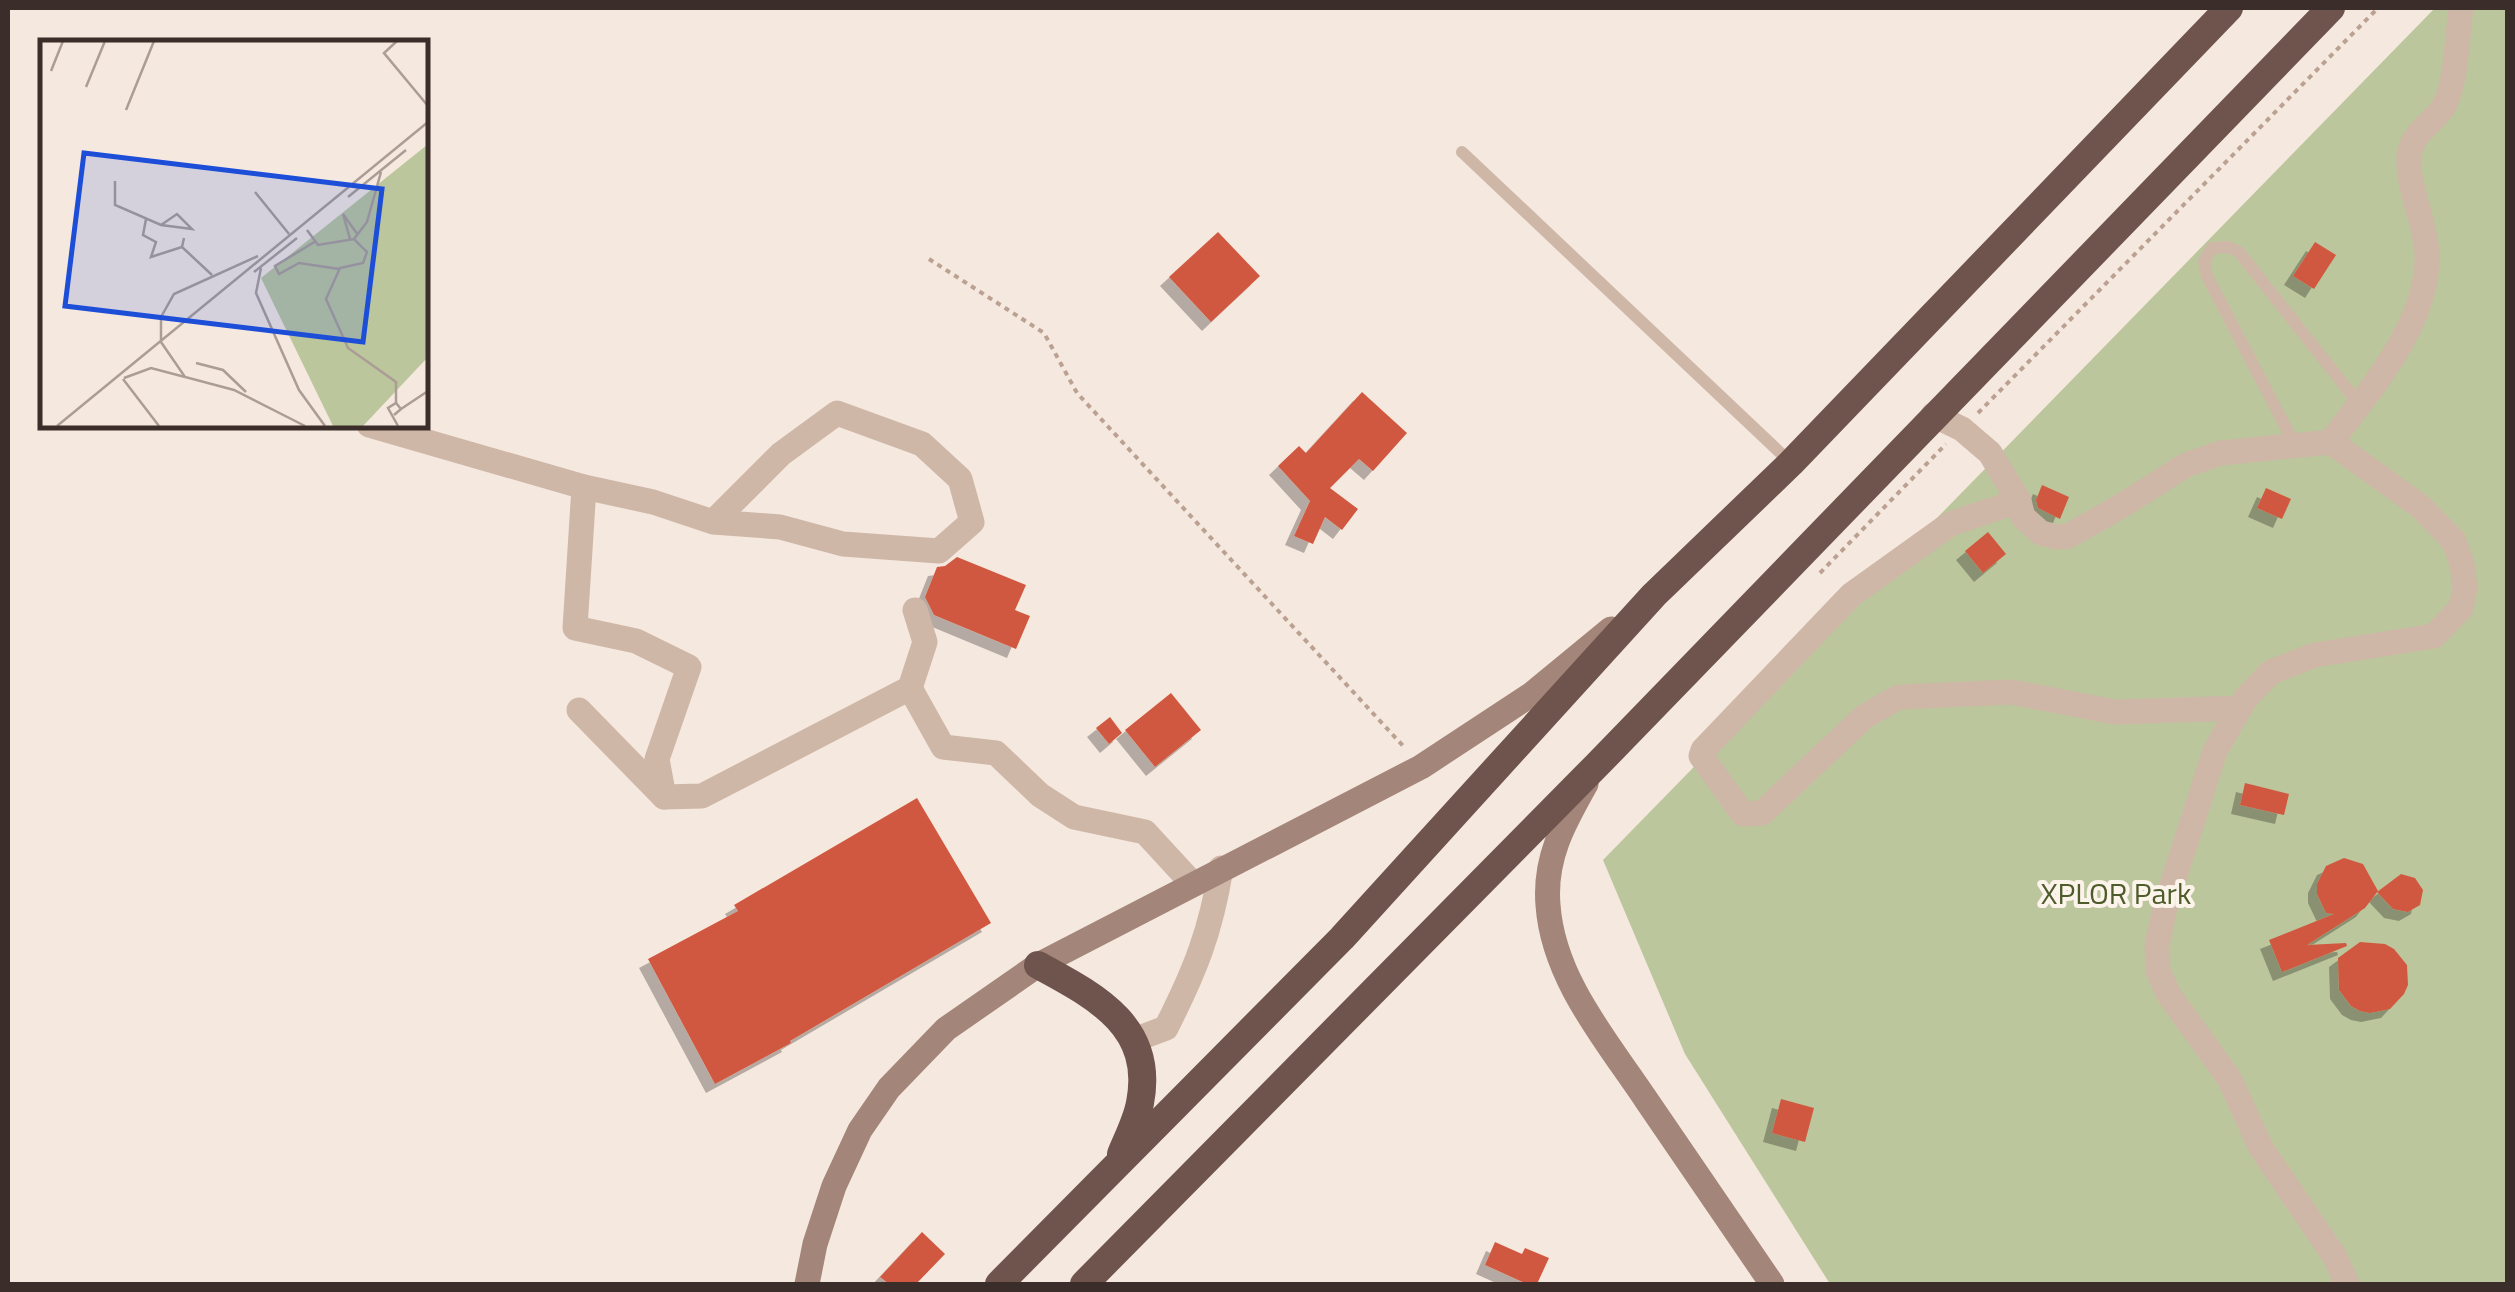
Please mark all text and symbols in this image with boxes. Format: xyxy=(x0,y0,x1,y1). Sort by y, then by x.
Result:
inset map xyxy=(40,40,428,428)
park label: XPLOR Park xyxy=(2041,870,2191,916)

